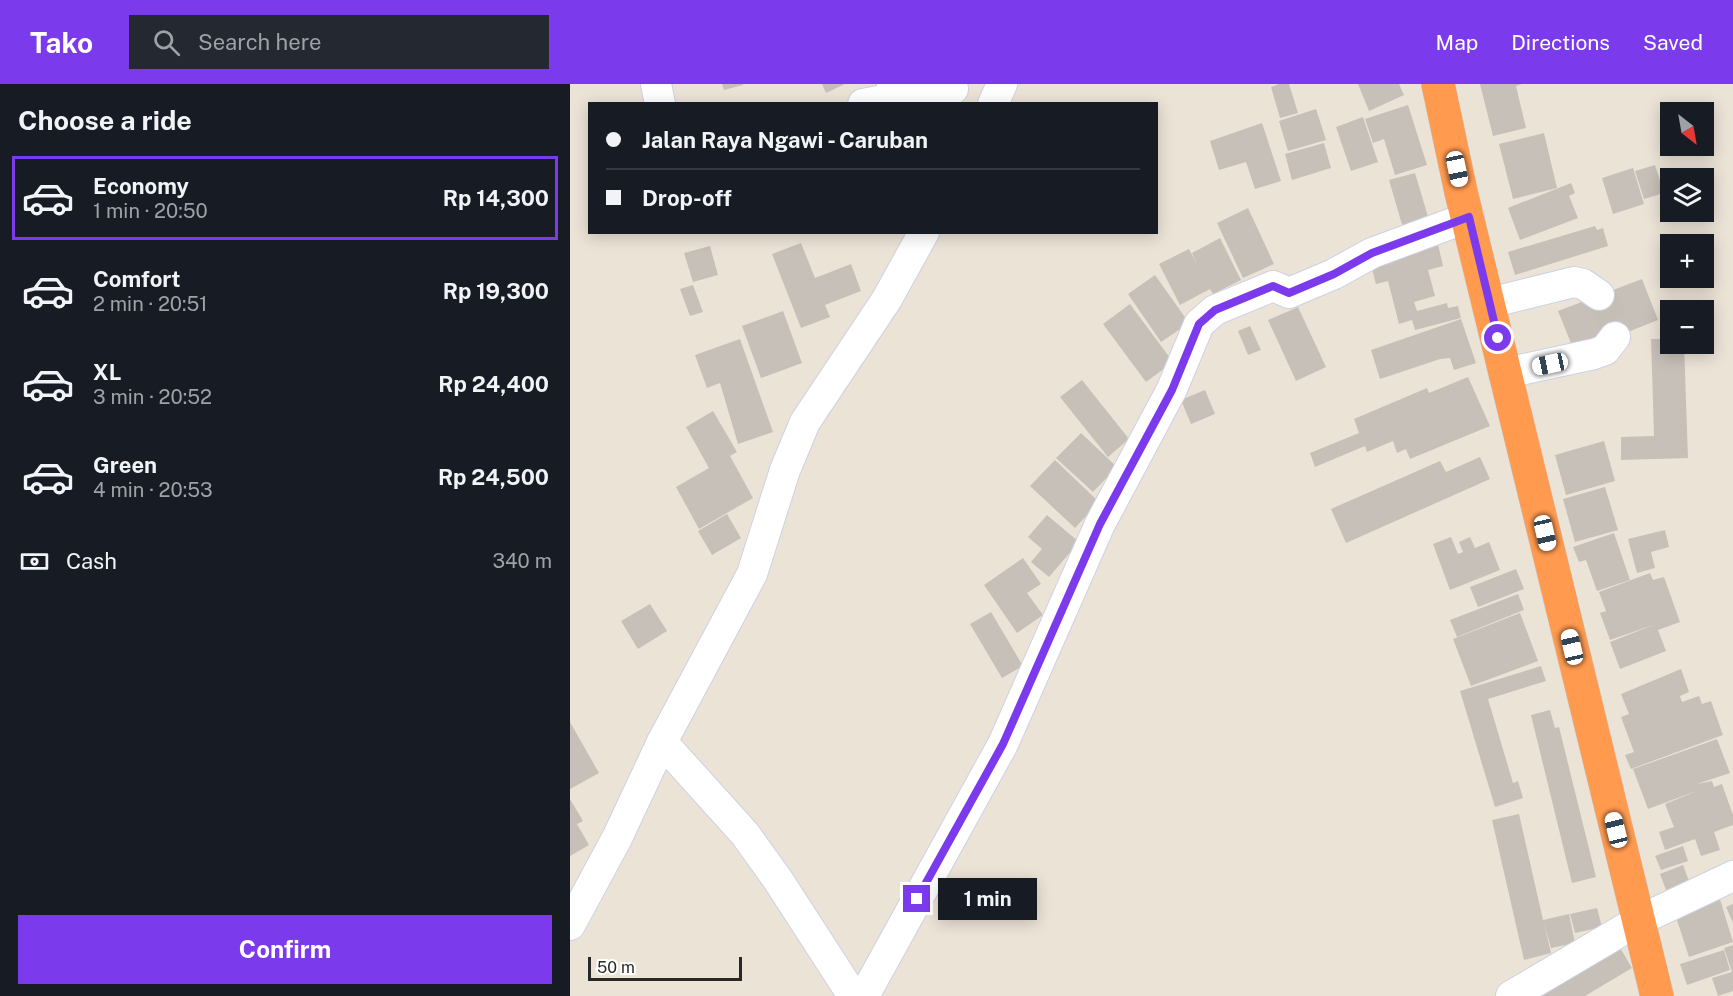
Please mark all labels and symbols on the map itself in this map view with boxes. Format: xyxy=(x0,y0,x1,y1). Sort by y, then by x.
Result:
north arrow xyxy=(1660,102,1714,156)
car xyxy=(1444,150,1470,188)
route start xyxy=(1484,324,1511,351)
car xyxy=(1531,351,1569,377)
car xyxy=(1532,513,1558,553)
car xyxy=(1559,627,1585,667)
car xyxy=(1603,810,1629,850)
callout: 1 min xyxy=(938,878,1037,920)
route end xyxy=(903,885,930,912)
scale bar xyxy=(588,954,742,982)

